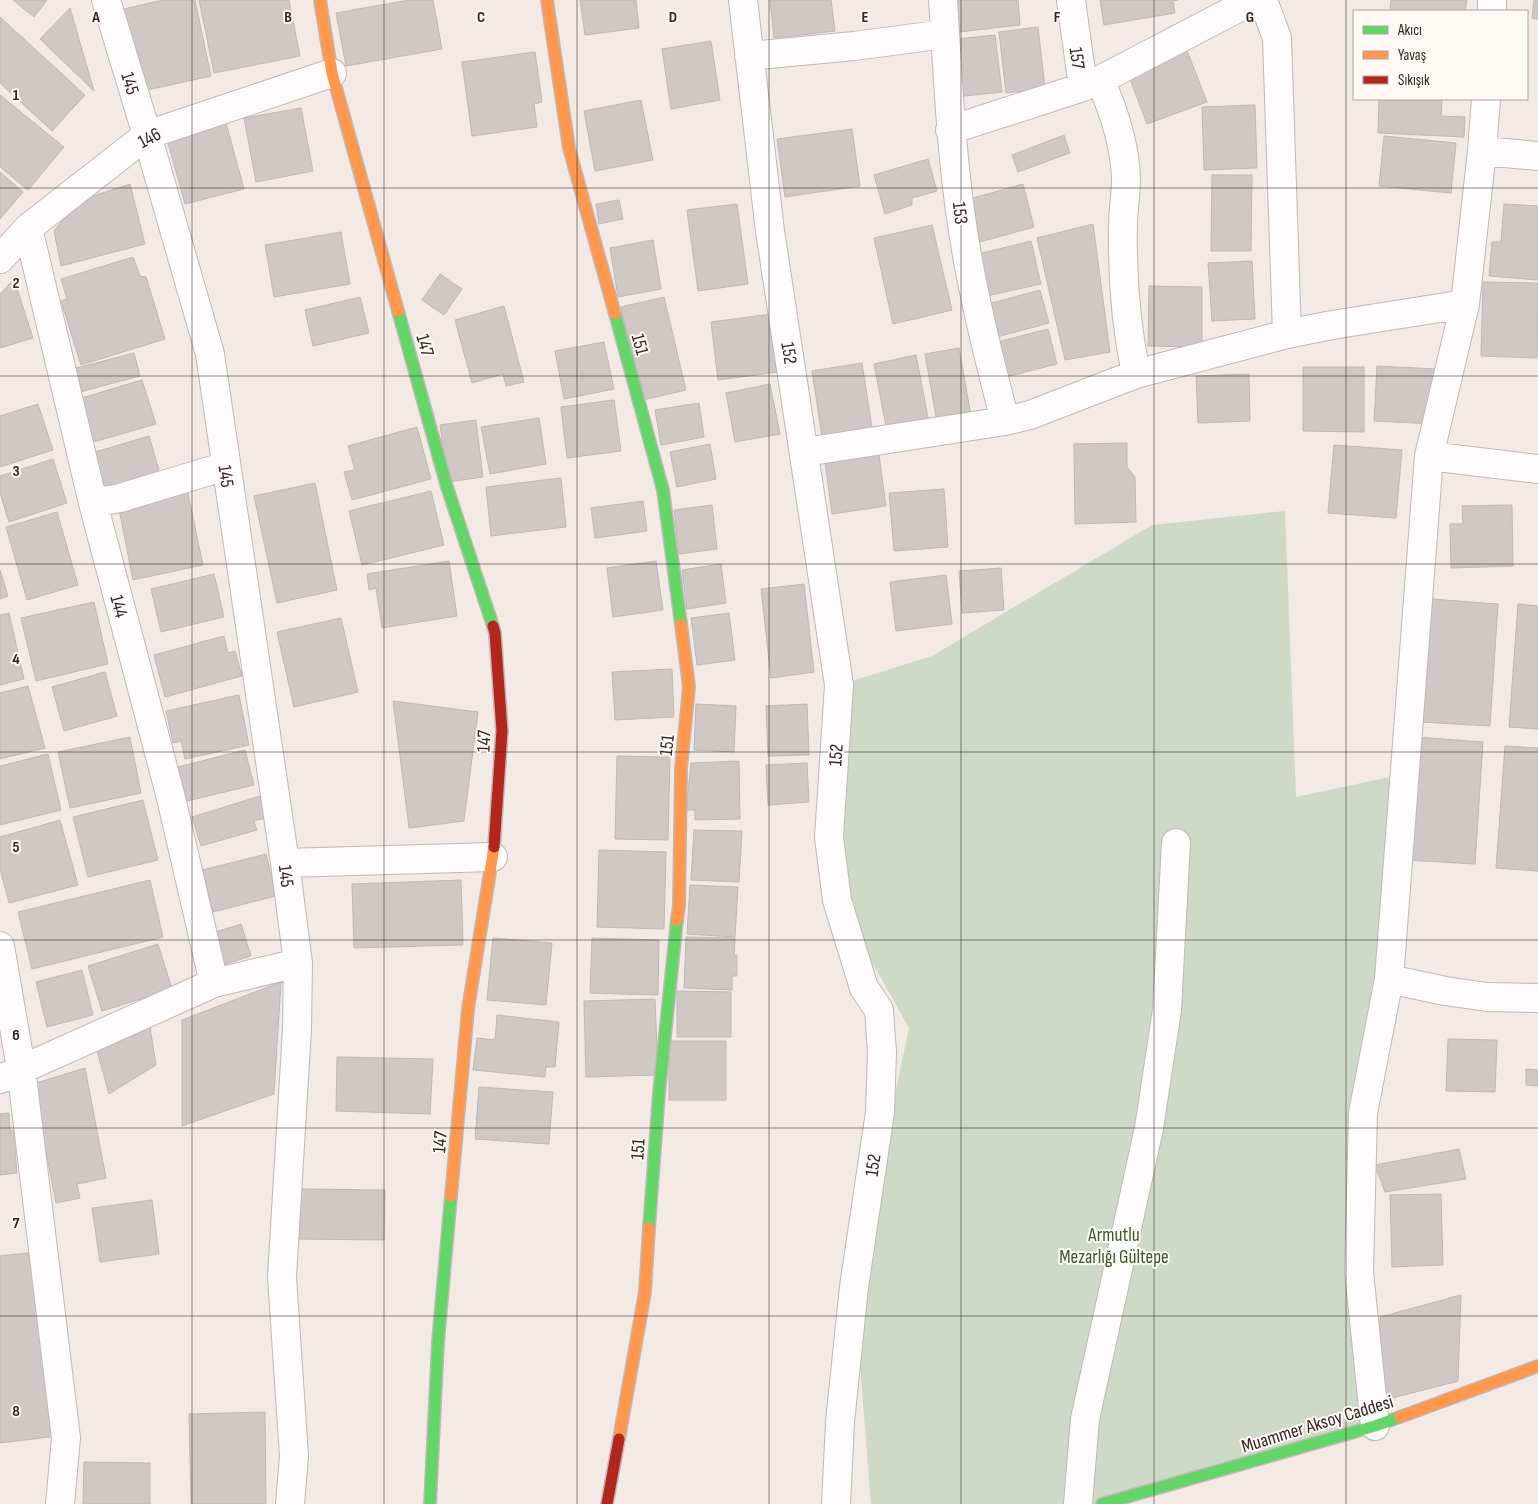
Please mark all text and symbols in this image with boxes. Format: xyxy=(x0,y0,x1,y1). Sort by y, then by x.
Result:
text: A xyxy=(91,8,100,27)
text: B xyxy=(284,8,292,27)
text: C xyxy=(477,8,485,27)
text: D xyxy=(669,8,677,27)
text: E xyxy=(862,8,869,27)
text: F xyxy=(1054,8,1061,27)
text: G xyxy=(1246,8,1254,27)
legend xyxy=(1353,10,1528,100)
text: Akıcı xyxy=(1397,21,1422,40)
street label: 157 xyxy=(1064,46,1089,71)
text: Yavaş xyxy=(1398,46,1426,65)
street label: 145 xyxy=(115,69,144,97)
text: Sıkışık xyxy=(1398,71,1430,90)
text: 1 xyxy=(13,86,20,105)
street label: 146 xyxy=(134,123,165,154)
street label: 153 xyxy=(947,201,972,226)
text: 2 xyxy=(12,274,20,293)
street label: 151 xyxy=(626,331,653,358)
street label: 147 xyxy=(410,332,439,360)
street label: 152 xyxy=(775,341,802,366)
text: 3 xyxy=(12,462,20,481)
street label: 145 xyxy=(213,464,238,489)
street label: 144 xyxy=(105,592,133,620)
text: 4 xyxy=(12,650,20,669)
street label: 147 xyxy=(473,729,496,752)
street label: 151 xyxy=(655,733,680,757)
street label: 152 xyxy=(824,743,849,767)
text: 5 xyxy=(12,838,20,857)
street label: 145 xyxy=(273,864,298,889)
text: 6 xyxy=(12,1026,20,1045)
street label: 147 xyxy=(428,1130,453,1154)
street label: 151 xyxy=(626,1138,651,1160)
street label: 152 xyxy=(861,1153,886,1178)
text: 7 xyxy=(13,1214,20,1233)
park label: Armutlu Mezarlığı Gültepe xyxy=(1059,1224,1169,1269)
street label: Muammer Aksoy Caddesi xyxy=(1239,1390,1396,1458)
text: 8 xyxy=(12,1402,20,1421)

